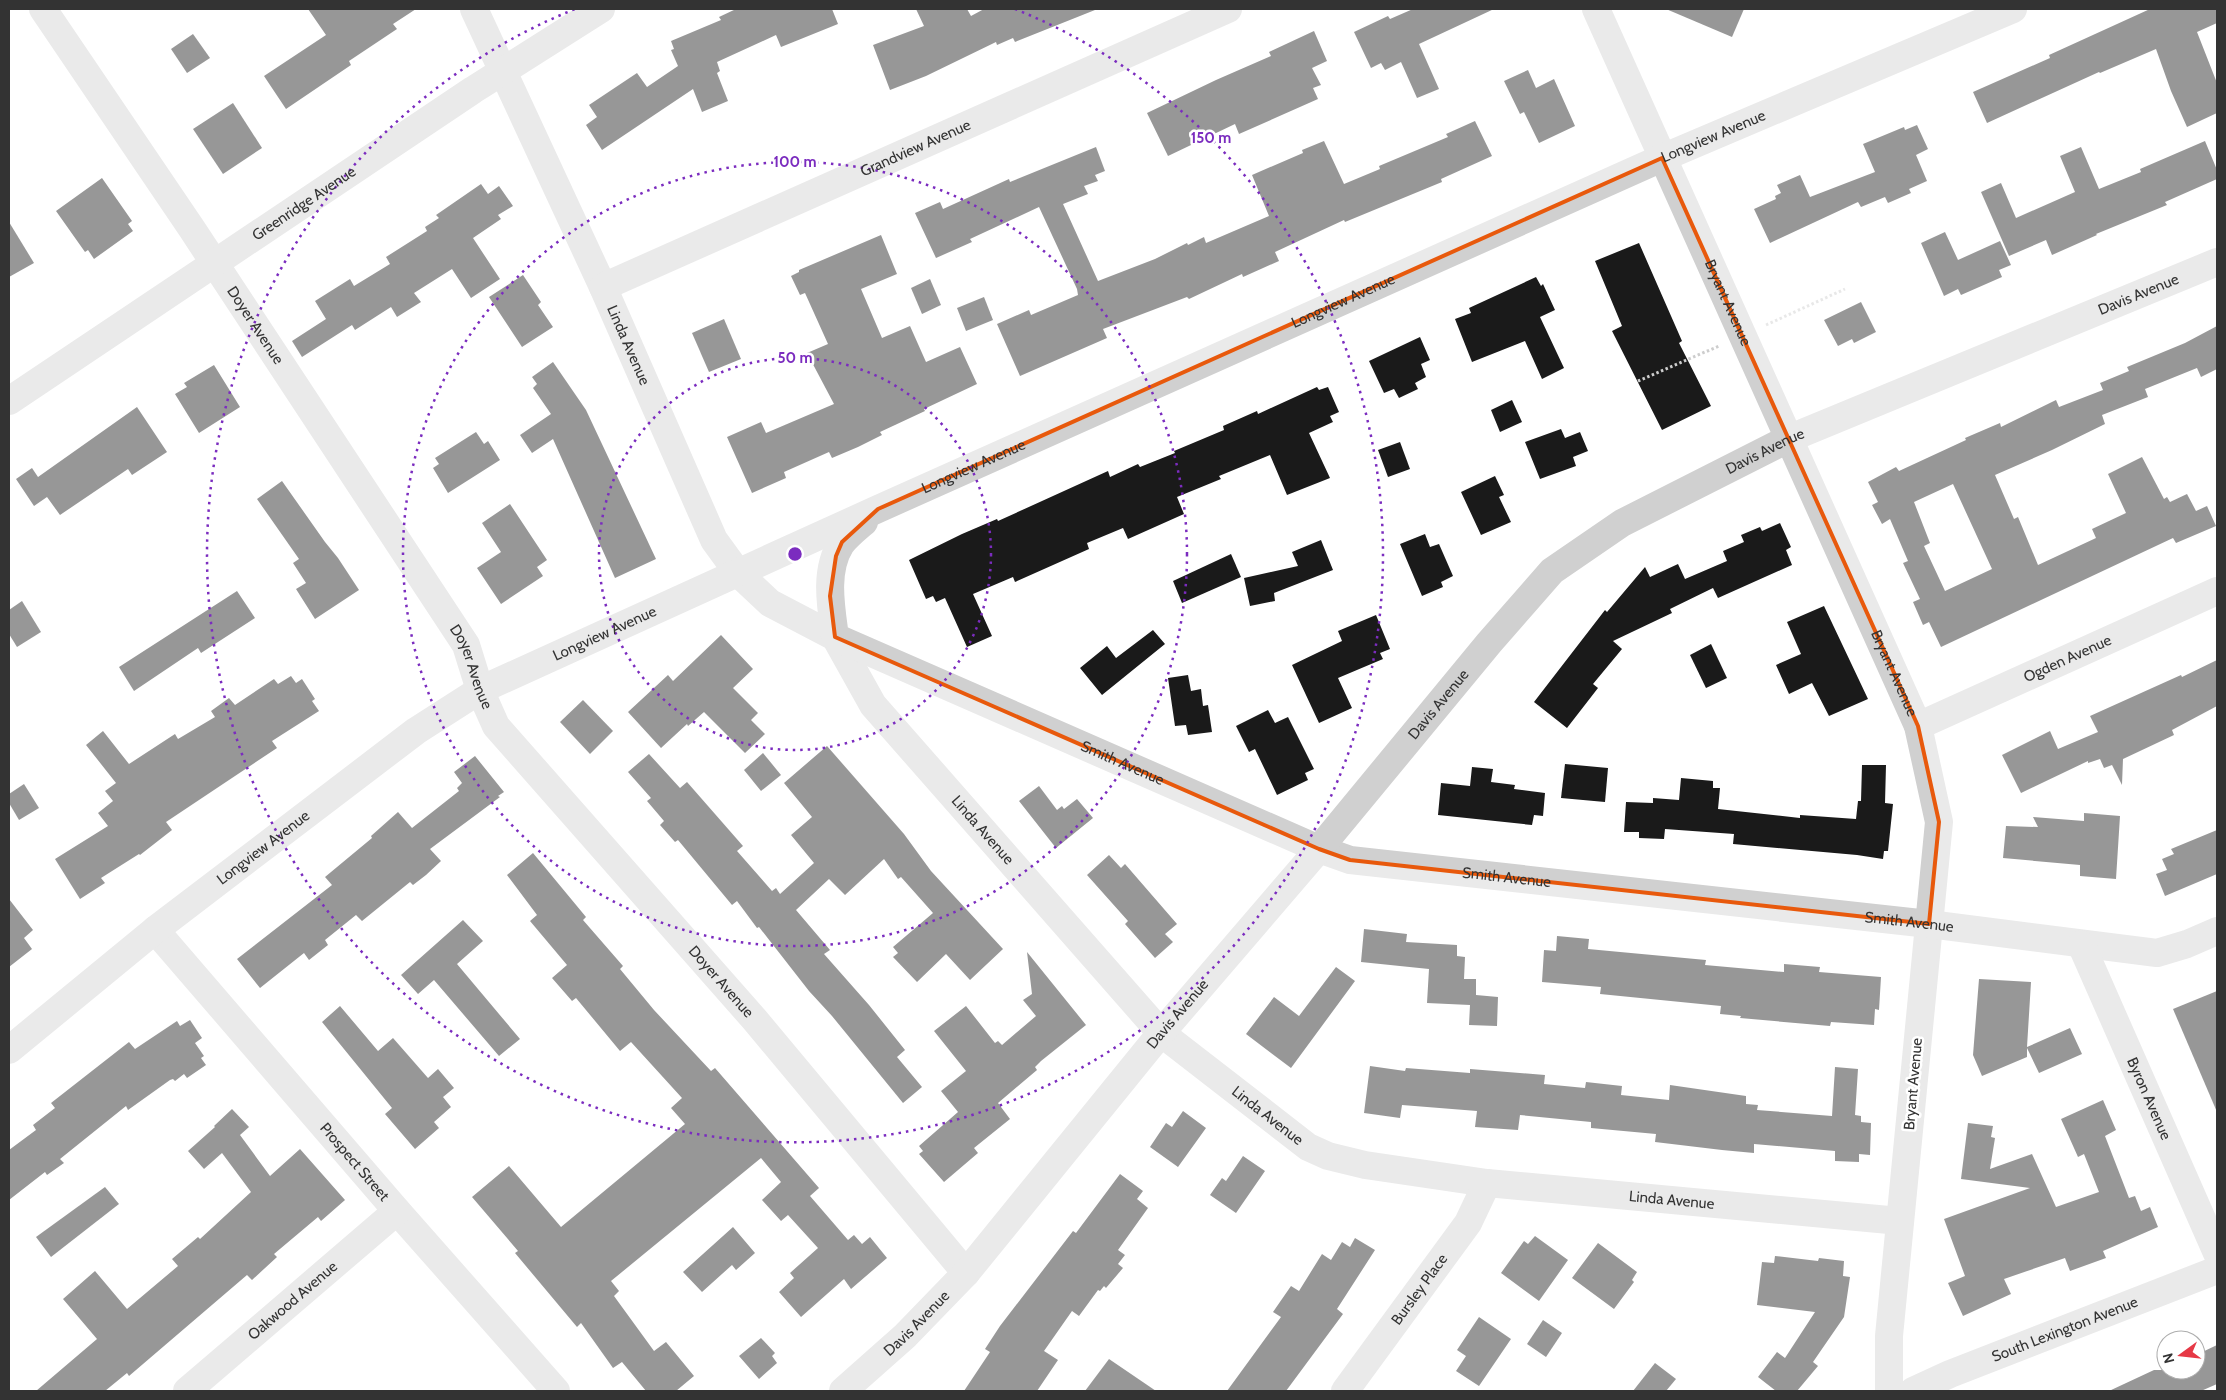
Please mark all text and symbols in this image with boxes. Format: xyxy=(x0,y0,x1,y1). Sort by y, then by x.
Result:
street label: Longview Avenue xyxy=(1658,106,1768,166)
street label: Grandview Avenue xyxy=(858,116,974,180)
text: 150 m xyxy=(1191,129,1231,147)
text: 100 m xyxy=(773,153,817,171)
street label: Greenridge Avenue xyxy=(249,162,359,244)
street label: Bryant Avenue xyxy=(1701,257,1755,349)
street label: Longview Avenue xyxy=(1288,270,1398,332)
street label: Davis Avenue xyxy=(2095,270,2182,319)
street label: Doyer Avenue xyxy=(223,283,288,368)
street label: Linda Avenue xyxy=(603,302,654,388)
text: 50 m xyxy=(777,349,813,367)
street label: Davis Avenue xyxy=(1723,424,1807,478)
street label: Longview Avenue xyxy=(919,435,1028,497)
centre of rings xyxy=(786,545,804,563)
street label: Longview Avenue xyxy=(550,602,659,665)
street label: Doyer Avenue xyxy=(446,621,496,712)
street label: Bryant Avenue xyxy=(1867,627,1922,719)
street label: Ogden Avenue xyxy=(2021,631,2114,686)
street label: Davis Avenue xyxy=(1404,665,1473,743)
street label: Smith Avenue xyxy=(1078,737,1167,789)
street label: Linda Avenue xyxy=(948,792,1018,868)
street label: Longview Avenue xyxy=(213,806,313,889)
street label: Smith Avenue xyxy=(1461,863,1552,891)
street label: Smith Avenue xyxy=(1864,908,1955,936)
street label: Doyer Avenue xyxy=(685,942,758,1021)
street label: Davis Avenue xyxy=(1143,975,1212,1052)
street label: Bryant Avenue xyxy=(1900,1037,1926,1131)
street label: Byron Avenue xyxy=(2123,1055,2175,1143)
street label: Linda Avenue xyxy=(1228,1082,1307,1149)
street label: Prospect Street xyxy=(316,1119,393,1205)
street label: Linda Avenue xyxy=(1628,1187,1715,1213)
street label: Bursley Place xyxy=(1388,1250,1452,1328)
street label: Oakwood Avenue xyxy=(244,1257,341,1344)
street label: Davis Avenue xyxy=(880,1286,953,1360)
street label: South Lexington Avenue xyxy=(1989,1293,2141,1366)
north arrow xyxy=(2156,1330,2206,1380)
text: N xyxy=(2158,1351,2178,1365)

